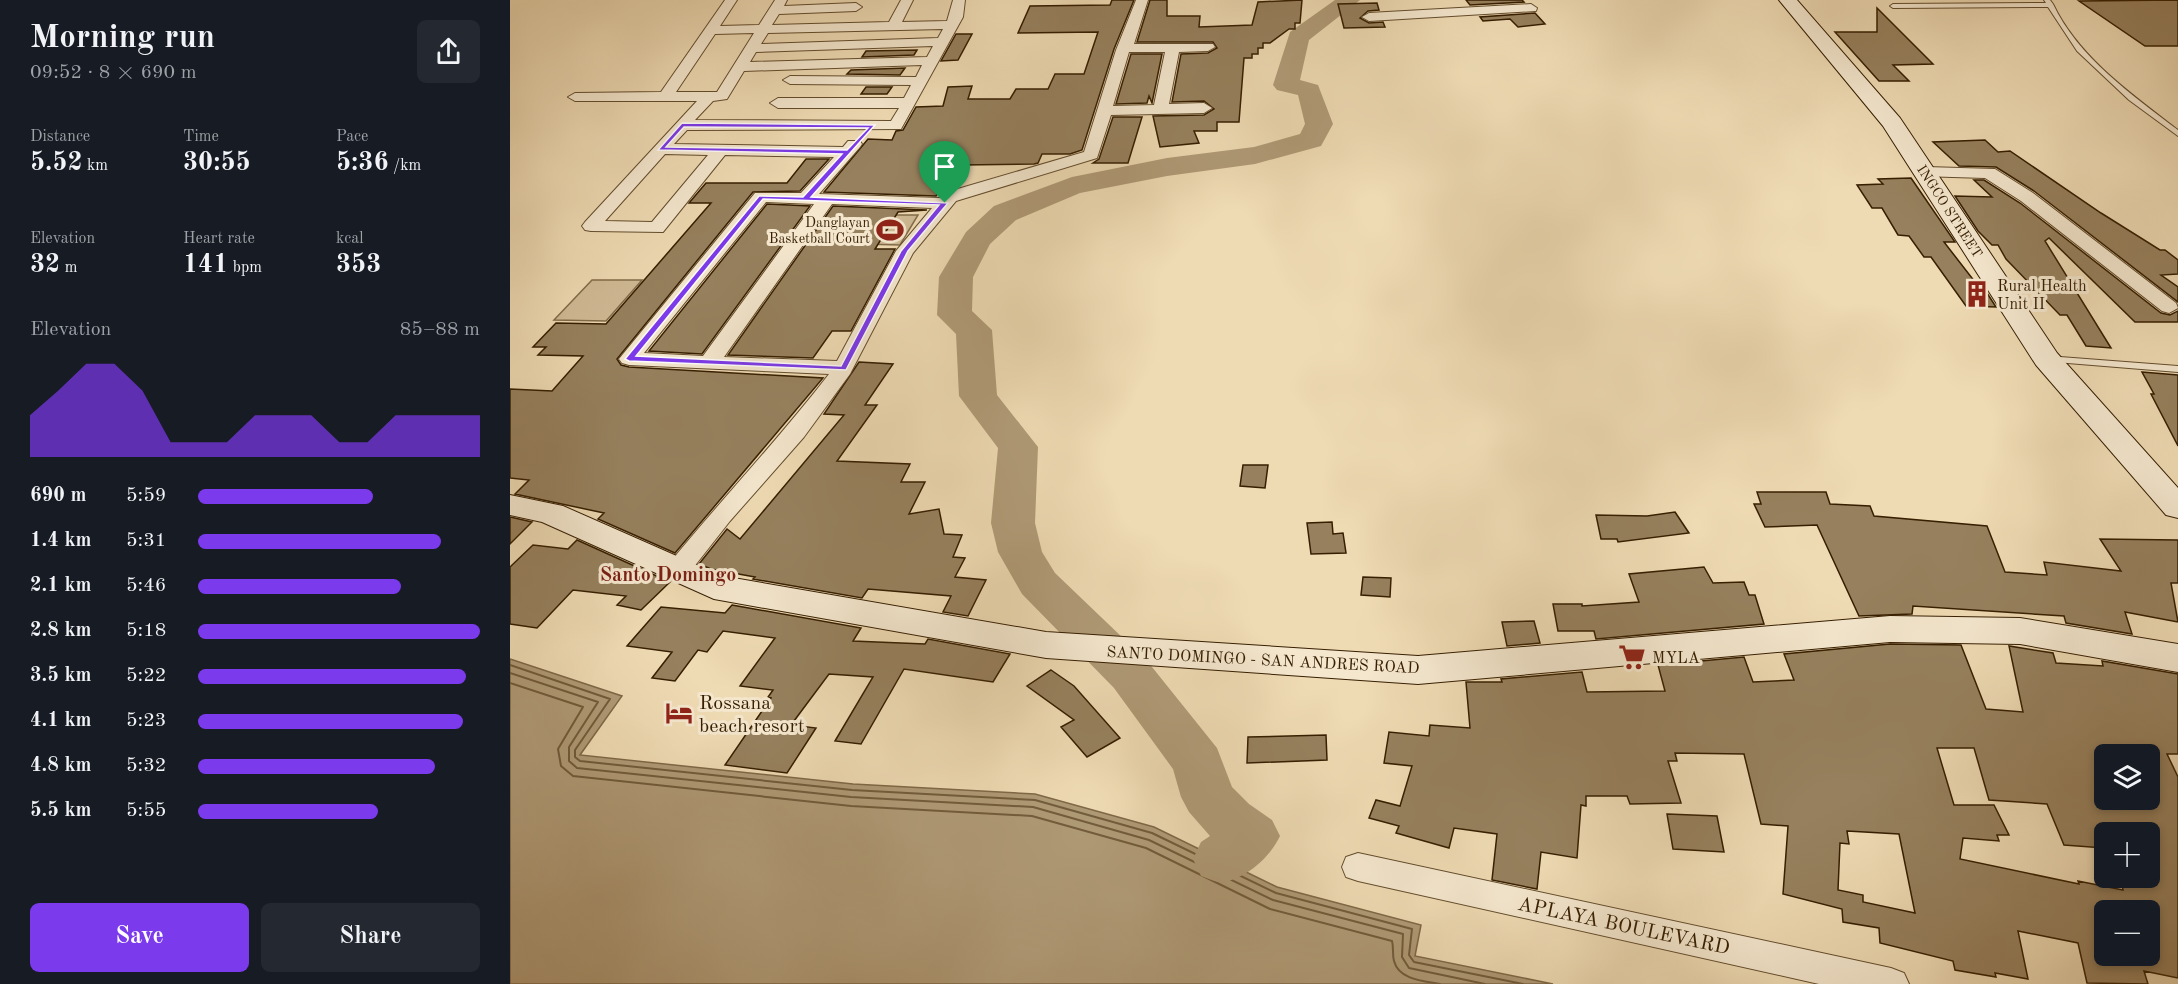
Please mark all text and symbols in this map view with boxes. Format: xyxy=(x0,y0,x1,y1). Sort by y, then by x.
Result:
button: share xyxy=(417,20,480,83)
text: Morning run xyxy=(30,22,215,55)
text: 09:52 · 8 × 690 m xyxy=(30,63,197,83)
text: Distance xyxy=(30,129,90,145)
text: Time xyxy=(183,129,219,145)
text: Pace xyxy=(336,129,368,145)
pin xyxy=(919,141,970,203)
text: 5.52 xyxy=(30,150,83,176)
text: 30:55 xyxy=(183,150,251,176)
text: 5:36 xyxy=(336,150,389,176)
icon: arrive xyxy=(928,150,961,183)
text: km xyxy=(83,158,108,174)
text: /km xyxy=(389,158,421,174)
street label: INGCO STREET xyxy=(1914,163,1984,260)
sports icon: Danglayan Basketball Court xyxy=(875,215,905,245)
place label: Danglayan Basketball Court xyxy=(769,216,870,246)
text: Elevation xyxy=(30,231,95,247)
text: Heart rate xyxy=(183,231,255,247)
text: kcal xyxy=(336,231,364,247)
text: 32 xyxy=(30,252,60,278)
text: 141 xyxy=(183,252,228,278)
text: 353 xyxy=(336,252,381,278)
text: m xyxy=(60,260,77,276)
text: bpm xyxy=(228,260,262,276)
building icon: Rural Health Unit II xyxy=(1962,279,1992,309)
place label: Rural Health Unit II xyxy=(1997,279,2087,313)
text: Elevation xyxy=(30,320,111,340)
text: 85–88 m xyxy=(400,320,480,340)
text: 690 m xyxy=(30,486,86,506)
text: 5:59 xyxy=(126,486,166,506)
text: 1.4 km xyxy=(30,531,92,551)
text: 5:31 xyxy=(126,531,166,551)
district label: Santo Domingo xyxy=(600,566,736,586)
text: 2.1 km xyxy=(30,576,92,596)
text: 5:46 xyxy=(126,576,166,596)
text: 2.8 km xyxy=(30,621,92,641)
text: 5:18 xyxy=(126,621,166,641)
supermarket icon: MYLA xyxy=(1617,642,1647,672)
street label: SANTO DOMINGO - SAN ANDRES ROAD xyxy=(1106,645,1420,677)
place label: MYLA xyxy=(1652,651,1700,667)
text: 3.5 km xyxy=(30,666,92,686)
text: 5:22 xyxy=(126,666,166,686)
place label: Rossana beach resort xyxy=(699,694,805,737)
hotel icon: Rossana beach resort xyxy=(664,698,694,728)
text: 4.1 km xyxy=(30,711,92,731)
text: 5:23 xyxy=(126,711,166,731)
map controls xyxy=(2094,744,2160,966)
button: layers xyxy=(2094,744,2160,810)
text: 4.8 km xyxy=(30,756,92,776)
text: 5:32 xyxy=(126,756,166,776)
text: 5.5 km xyxy=(30,801,92,821)
text: 5:55 xyxy=(126,801,166,821)
button: + xyxy=(2094,822,2160,888)
street label: APLAYA BOULEVARD xyxy=(1516,895,1731,959)
button: − xyxy=(2094,900,2160,966)
button: Save xyxy=(30,903,249,972)
button: Share xyxy=(261,903,480,972)

